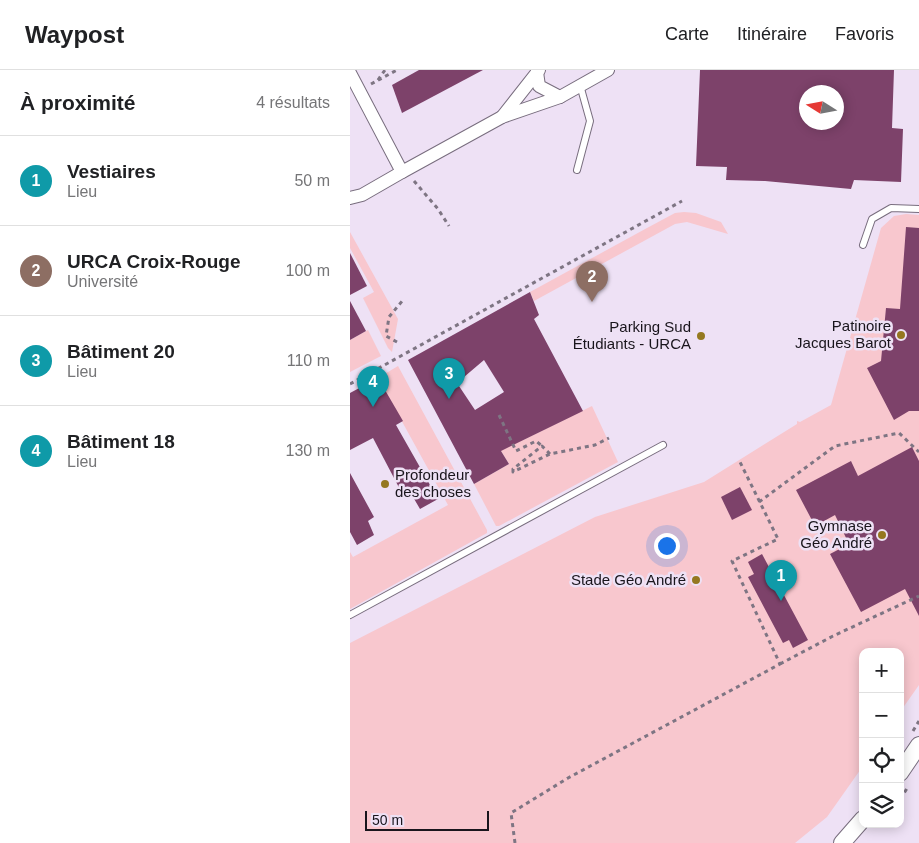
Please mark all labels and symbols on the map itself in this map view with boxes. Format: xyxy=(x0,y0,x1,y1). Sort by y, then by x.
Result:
north arrow xyxy=(799,85,844,130)
pin: 2 xyxy=(576,261,608,302)
place label: Patinoire Jacques Barot xyxy=(795,317,892,351)
place label: Parking Sud Étudiants - URCA xyxy=(573,318,691,352)
marker: Patinoire Jacques Barot xyxy=(895,329,907,341)
marker: Parking Sud Étudiants - URCA xyxy=(695,330,707,342)
pin: 3 xyxy=(433,358,465,399)
pin: 4 xyxy=(357,366,389,407)
place label: Profondeur des choses xyxy=(395,466,471,500)
marker: Profondeur des choses xyxy=(379,478,391,490)
place label: Gymnase Géo André xyxy=(800,517,872,551)
marker: Gymnase Géo André xyxy=(876,529,888,541)
your location xyxy=(654,533,680,559)
pin: 1 xyxy=(765,560,797,601)
place label: Stade Géo André xyxy=(571,571,686,588)
marker: Stade Géo André xyxy=(690,574,702,586)
scale bar xyxy=(365,808,489,831)

